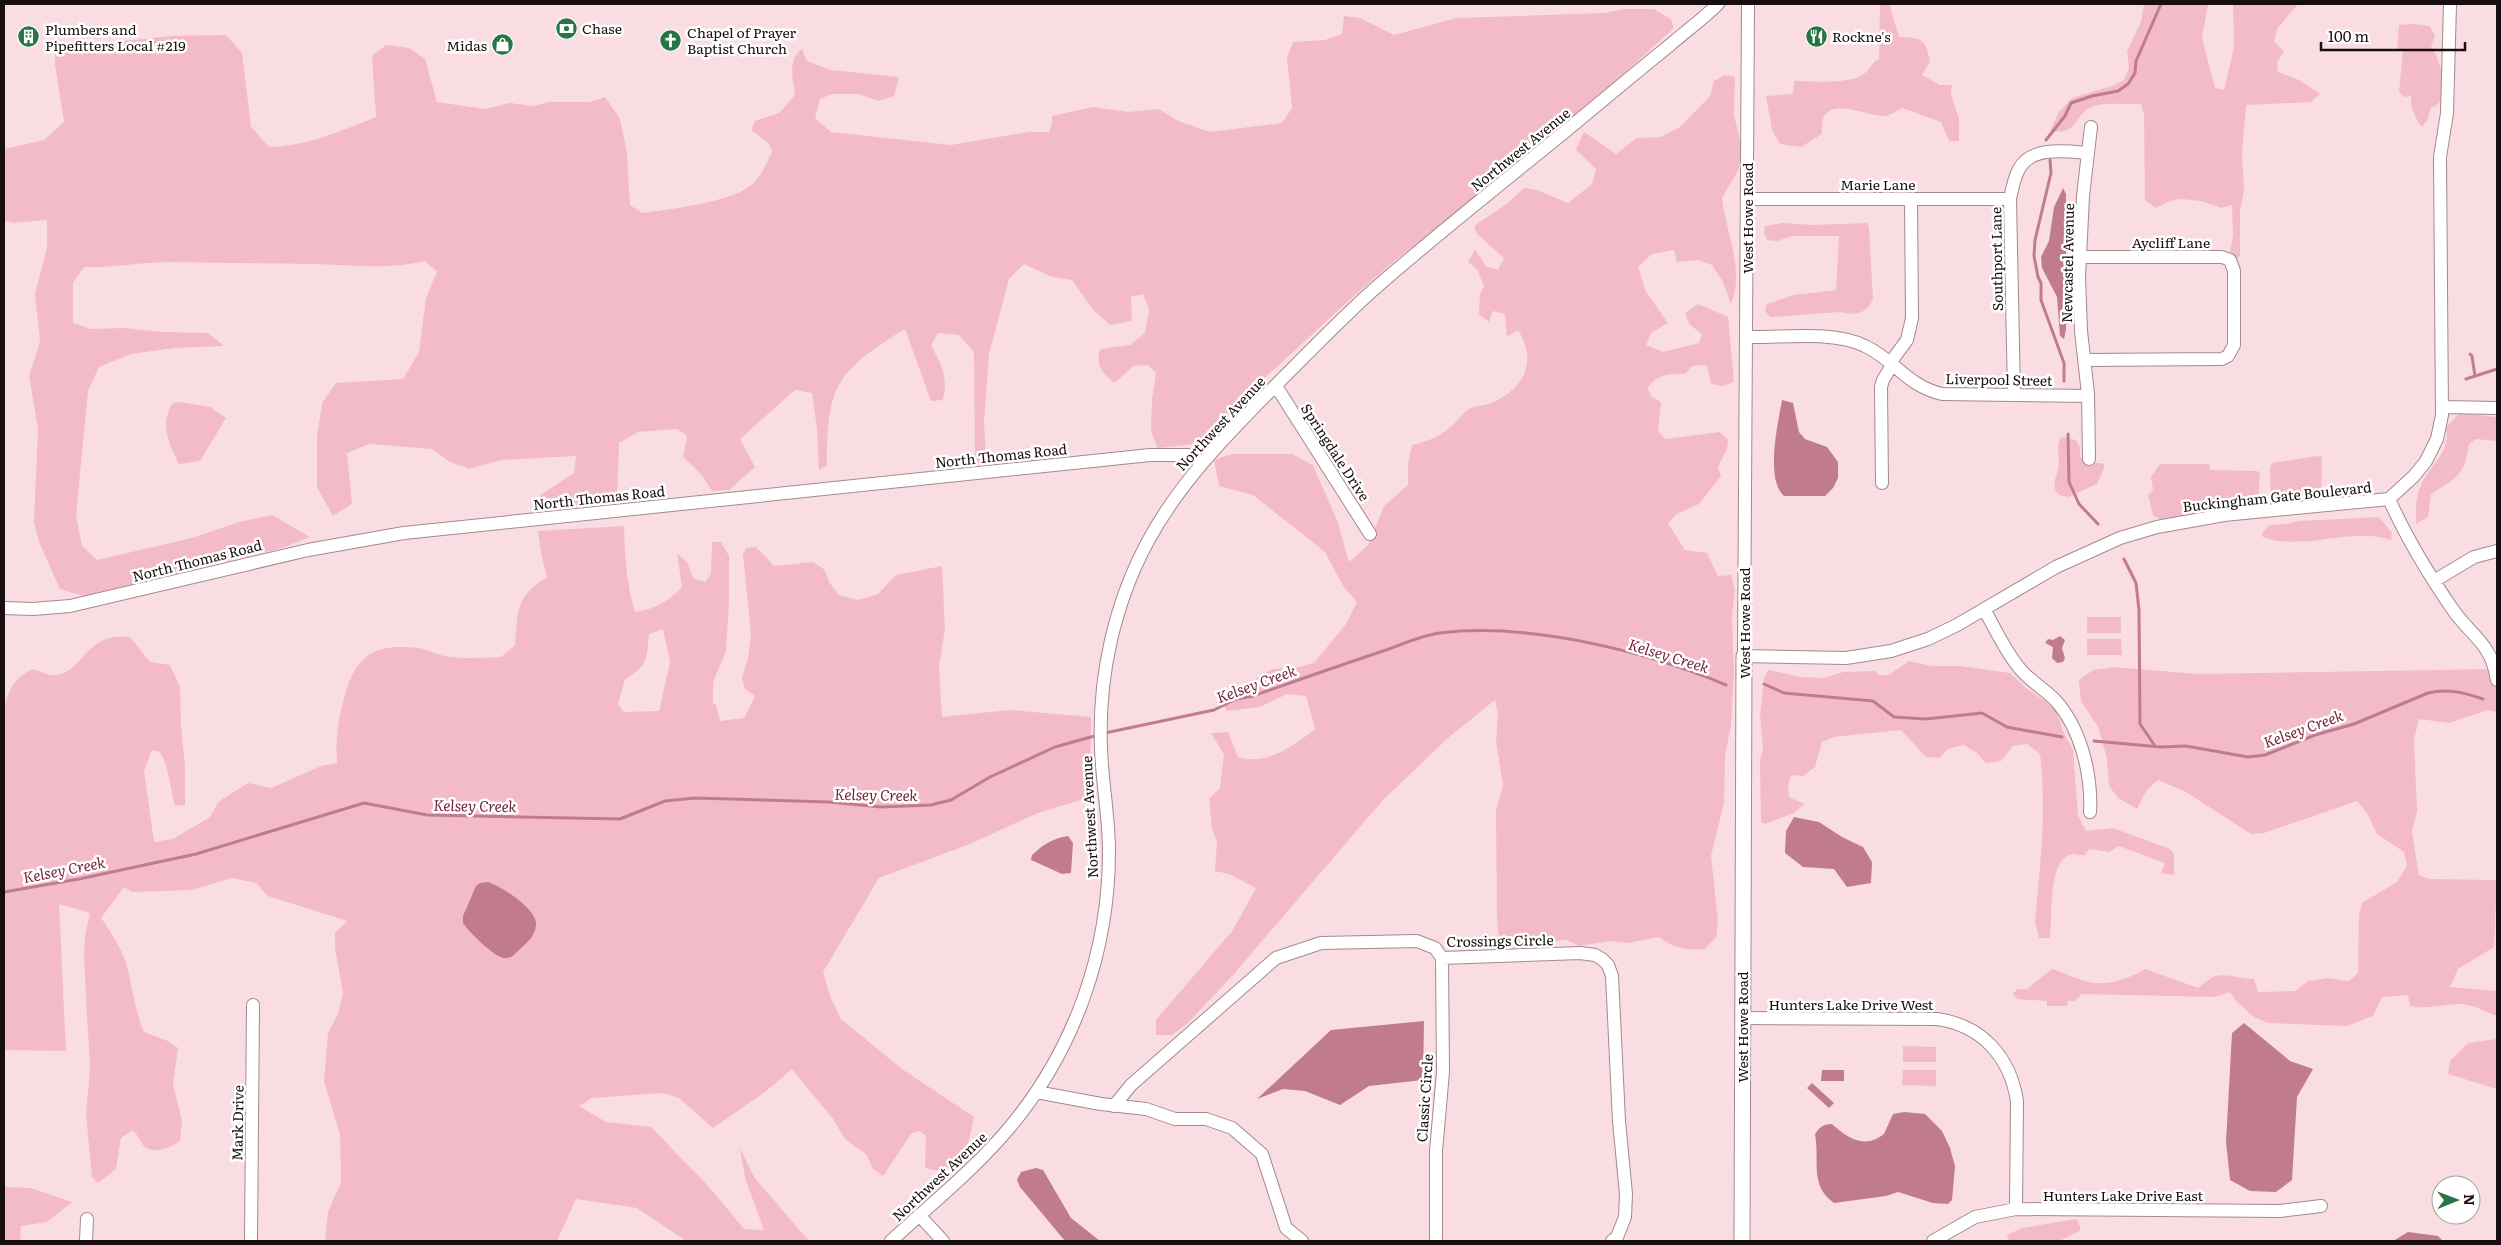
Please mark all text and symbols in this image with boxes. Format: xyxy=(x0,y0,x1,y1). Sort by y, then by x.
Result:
bank icon: Chase xyxy=(554,16,578,40)
place label: Chase xyxy=(582,18,622,38)
place label: Plumbers and Pipefitters Local #219 xyxy=(45,19,186,55)
scale bar xyxy=(2321,20,2465,52)
place label: Chapel of Prayer Baptist Church xyxy=(687,22,797,58)
restaurant icon: Rockne's xyxy=(1804,24,1828,48)
text: 100 m xyxy=(2328,24,2369,47)
building icon: Plumbers and Pipefitters Local #219 xyxy=(17,25,41,49)
place label: Rockne's xyxy=(1832,26,1891,46)
church icon: Chapel of Prayer Baptist Church xyxy=(659,28,683,52)
shop icon: Midas xyxy=(491,33,515,57)
place label: Midas xyxy=(446,35,487,55)
street label: Northwest Avenue xyxy=(1466,103,1574,195)
street label: West Howe Road xyxy=(1737,162,1757,274)
street label: Marie Lane xyxy=(1840,174,1916,194)
street label: Newcastel Avenue xyxy=(2056,203,2078,323)
street label: Southport Lane xyxy=(1985,207,2007,311)
street label: Aycliff Lane xyxy=(2132,232,2210,252)
street label: Liverpool Street xyxy=(1945,368,2053,390)
street label: Northwest Avenue xyxy=(1171,371,1269,475)
street label: Springdale Drive xyxy=(1297,399,1375,505)
street label: North Thomas Road xyxy=(934,438,1068,472)
street label: Buckingham Gate Boulevard xyxy=(2182,476,2373,516)
street label: North Thomas Road xyxy=(532,480,666,514)
street label: North Thomas Road xyxy=(130,534,264,586)
street label: West Howe Road xyxy=(1734,567,1754,679)
water label: Kelsey Creek xyxy=(1626,632,1713,678)
water label: Kelsey Creek xyxy=(1213,658,1300,708)
water label: Kelsey Creek xyxy=(2260,703,2347,753)
street label: Northwest Avenue xyxy=(1076,755,1102,879)
water label: Kelsey Creek xyxy=(834,782,919,806)
water label: Kelsey Creek xyxy=(433,793,518,817)
water label: Kelsey Creek xyxy=(21,850,108,888)
street label: Crossings Circle xyxy=(1446,929,1554,951)
street label: West Howe Road xyxy=(1732,971,1752,1083)
street label: Hunters Lake Drive West xyxy=(1768,994,1934,1014)
street label: Classic Circle xyxy=(1411,1053,1437,1143)
street label: Mark Drive xyxy=(226,1085,248,1161)
street label: Northwest Avenue xyxy=(887,1127,991,1225)
north arrow xyxy=(2431,1175,2481,1225)
street label: Hunters Lake Drive East xyxy=(2043,1185,2203,1205)
text: N xyxy=(2460,1194,2480,1206)

